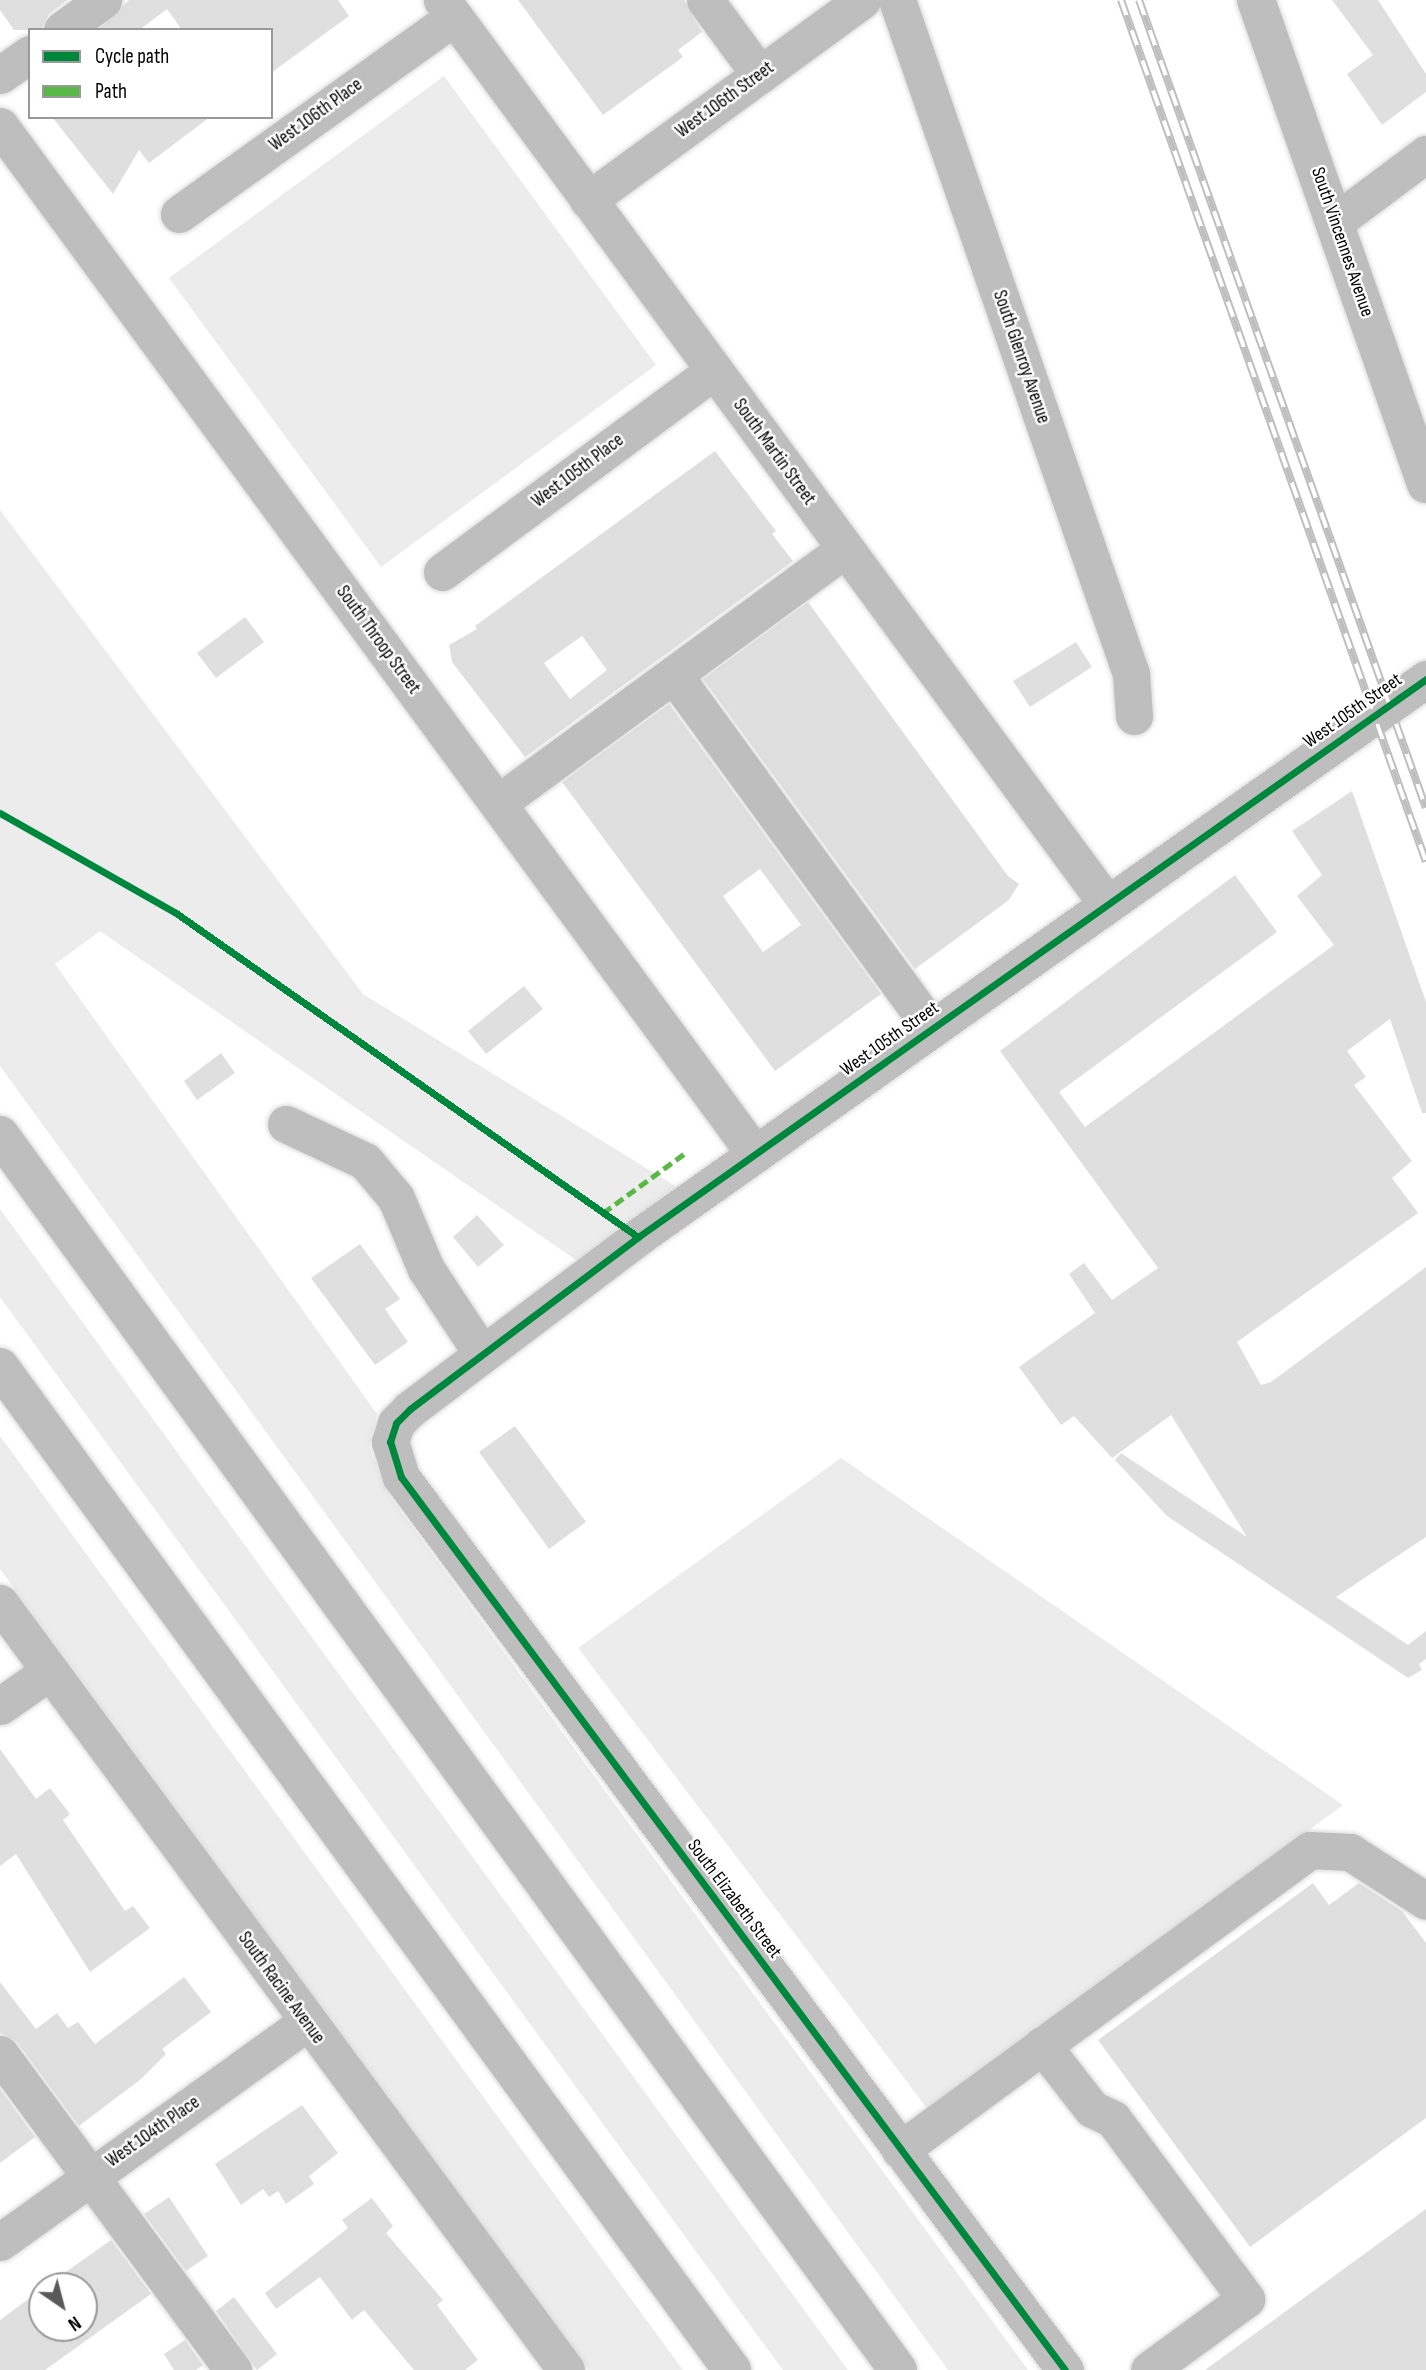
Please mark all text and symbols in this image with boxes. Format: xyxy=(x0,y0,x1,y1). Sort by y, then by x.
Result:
legend xyxy=(28,28,273,119)
text: Cycle path xyxy=(95,44,169,69)
street label: West 106th Street xyxy=(671,57,779,143)
street label: West 106th Place xyxy=(265,74,367,156)
text: Path xyxy=(95,79,127,104)
street label: South Vincennes Avenue xyxy=(1306,164,1378,320)
street label: South Glenroy Avenue xyxy=(988,287,1054,427)
street label: South Martin Street xyxy=(728,394,820,510)
street label: West 105th Place xyxy=(528,429,628,513)
street label: South Throop Street xyxy=(331,581,425,699)
street label: West 105th Street xyxy=(1299,669,1407,753)
street label: West 105th Street xyxy=(836,997,944,1081)
street label: South Elizabeth Street xyxy=(682,1835,786,1963)
street label: South Racine Avenue xyxy=(233,1927,329,2049)
street label: West 104th Place xyxy=(102,2091,204,2173)
north arrow xyxy=(28,2272,98,2342)
text: N xyxy=(63,2311,85,2335)

